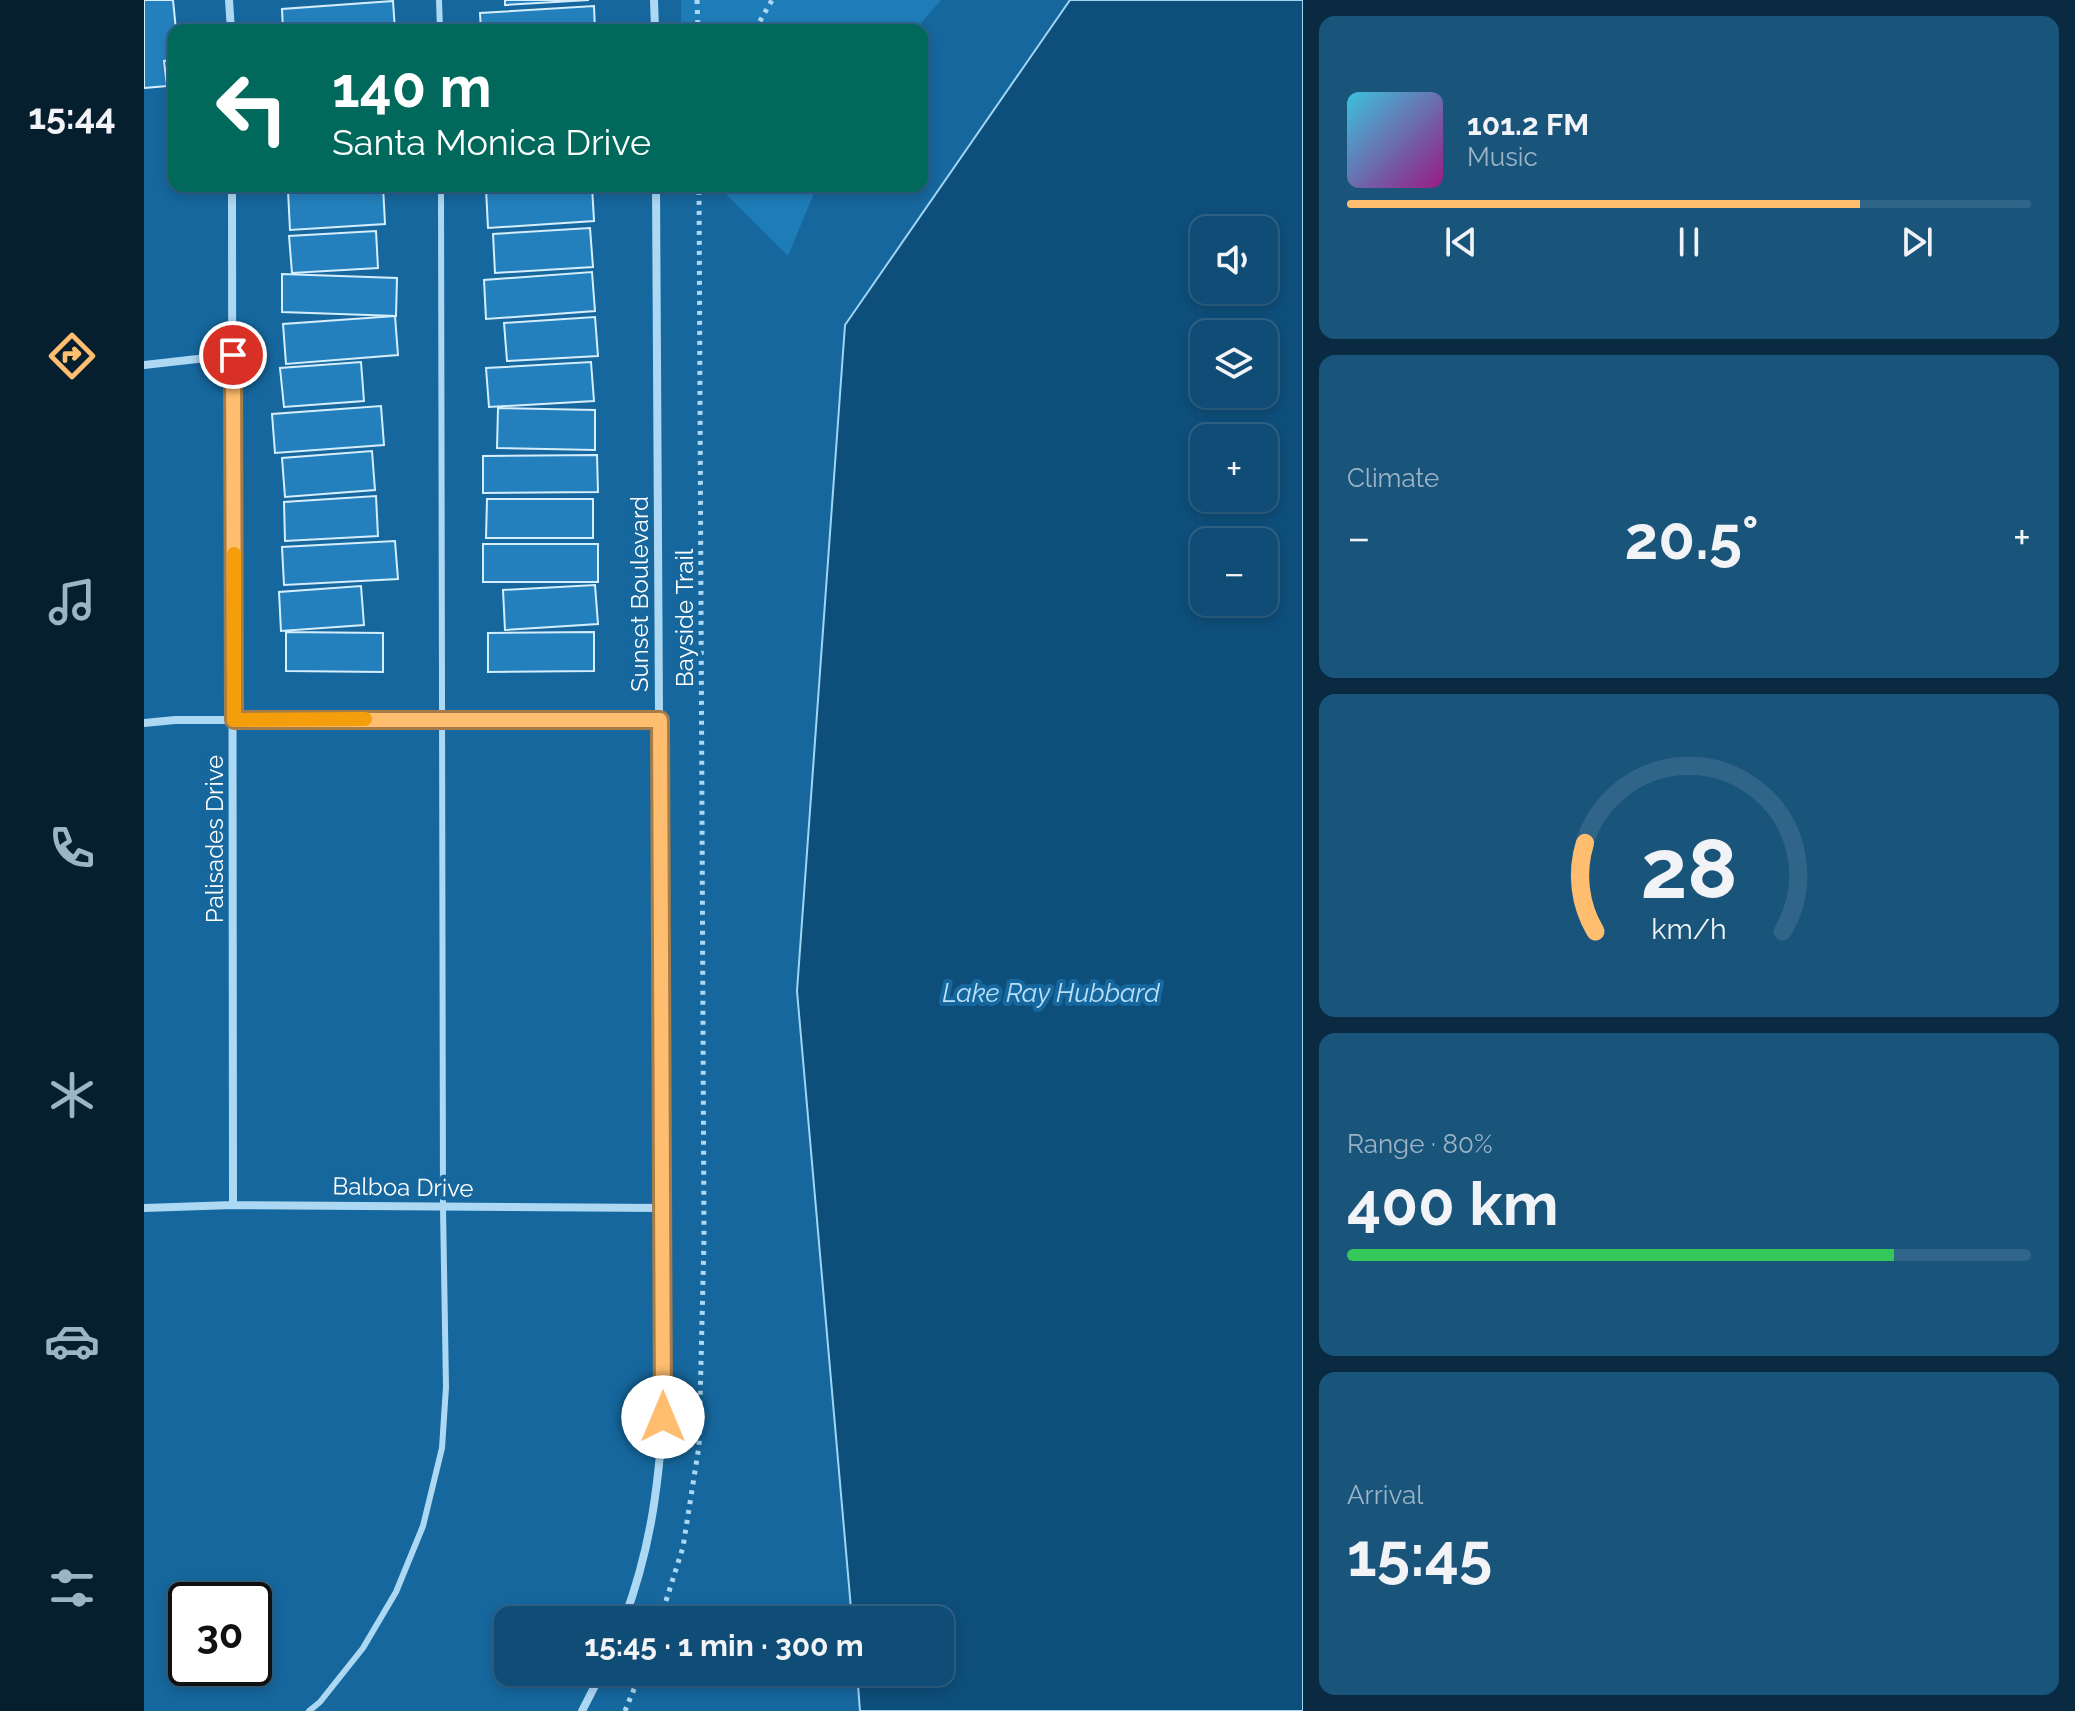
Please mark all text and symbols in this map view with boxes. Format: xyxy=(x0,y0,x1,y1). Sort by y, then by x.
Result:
text: 140 m xyxy=(332,54,492,120)
icon: left xyxy=(200,56,304,160)
text: 15:44 xyxy=(28,95,116,137)
text: 101.2 FM xyxy=(1467,107,1589,142)
text: Santa Monica Drive xyxy=(332,121,651,163)
text: Music xyxy=(1467,142,1538,172)
map controls xyxy=(1190,216,1278,616)
button: sound xyxy=(1190,216,1278,304)
icon: previous xyxy=(1439,220,1483,264)
icon: pause xyxy=(1667,220,1711,264)
icon: next xyxy=(1895,220,1939,264)
button: layers xyxy=(1190,320,1278,408)
pin xyxy=(199,321,267,389)
icon: directions xyxy=(44,328,100,384)
icon: arrive xyxy=(211,333,255,377)
button: + xyxy=(1190,424,1278,512)
text: Climate xyxy=(1347,463,1439,493)
street label: Sunset Boulevard xyxy=(625,496,654,692)
text: 20.5° xyxy=(1624,503,1759,573)
text: − xyxy=(1347,512,1371,563)
text: + xyxy=(2013,512,2031,563)
button: − xyxy=(1190,528,1278,616)
street label: Bayside Trail xyxy=(670,548,699,687)
icon: music xyxy=(44,574,100,630)
street label: Palisades Drive xyxy=(200,755,229,923)
text: 28 xyxy=(1640,819,1738,916)
icon: phone xyxy=(44,820,100,876)
text: km/h xyxy=(1651,912,1727,946)
water label: Lake Ray Hubbard xyxy=(942,978,1160,1008)
icon: climate xyxy=(44,1067,100,1123)
text: Range · 80% xyxy=(1347,1129,1493,1159)
text: 400 km xyxy=(1347,1169,1559,1239)
street label: Balboa Drive xyxy=(332,1171,474,1203)
icon: car xyxy=(44,1313,100,1369)
position arrow xyxy=(621,1375,705,1459)
text: Arrival xyxy=(1347,1480,1423,1510)
text: 15:45 xyxy=(1347,1520,1492,1590)
icon: filters xyxy=(44,1560,100,1616)
speed limit sign: 30 xyxy=(168,1582,272,1686)
text: 15:45 · 1 min · 300 m xyxy=(584,1628,864,1663)

